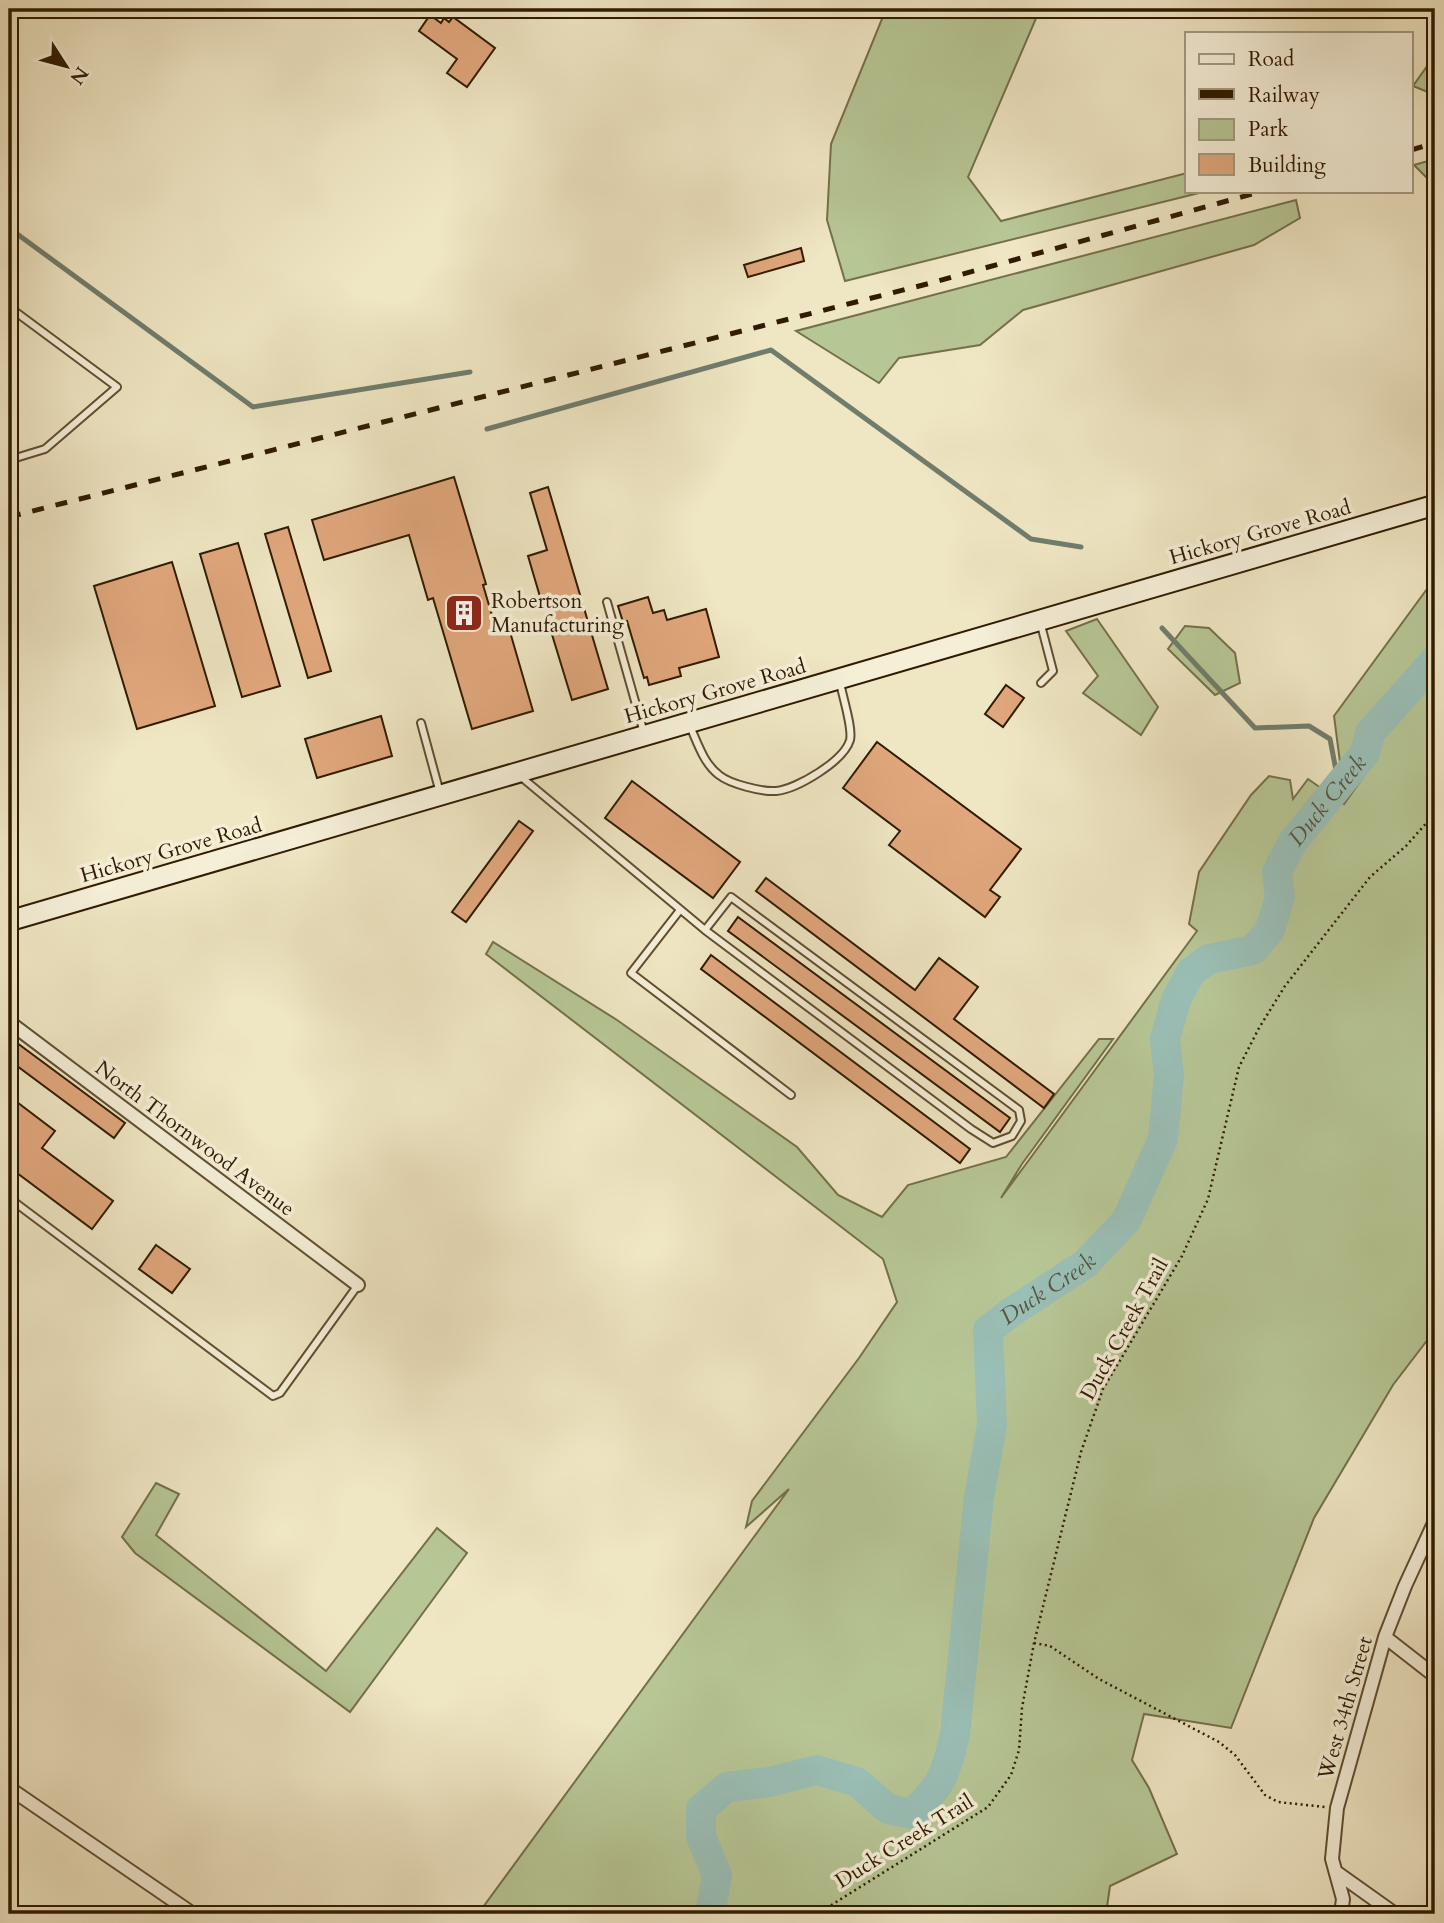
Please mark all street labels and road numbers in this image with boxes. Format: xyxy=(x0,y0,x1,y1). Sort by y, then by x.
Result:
street label: Hickory Grove Road xyxy=(1166,493,1354,572)
street label: Hickory Grove Road xyxy=(621,652,809,731)
street label: Hickory Grove Road xyxy=(77,811,265,890)
street label: North Thornwood Avenue xyxy=(89,1054,300,1223)
street label: Duck Creek Trail xyxy=(1073,1253,1175,1405)
street label: West 34th Street xyxy=(1311,1633,1380,1784)
street label: Duck Creek Trail xyxy=(830,1787,979,1896)

